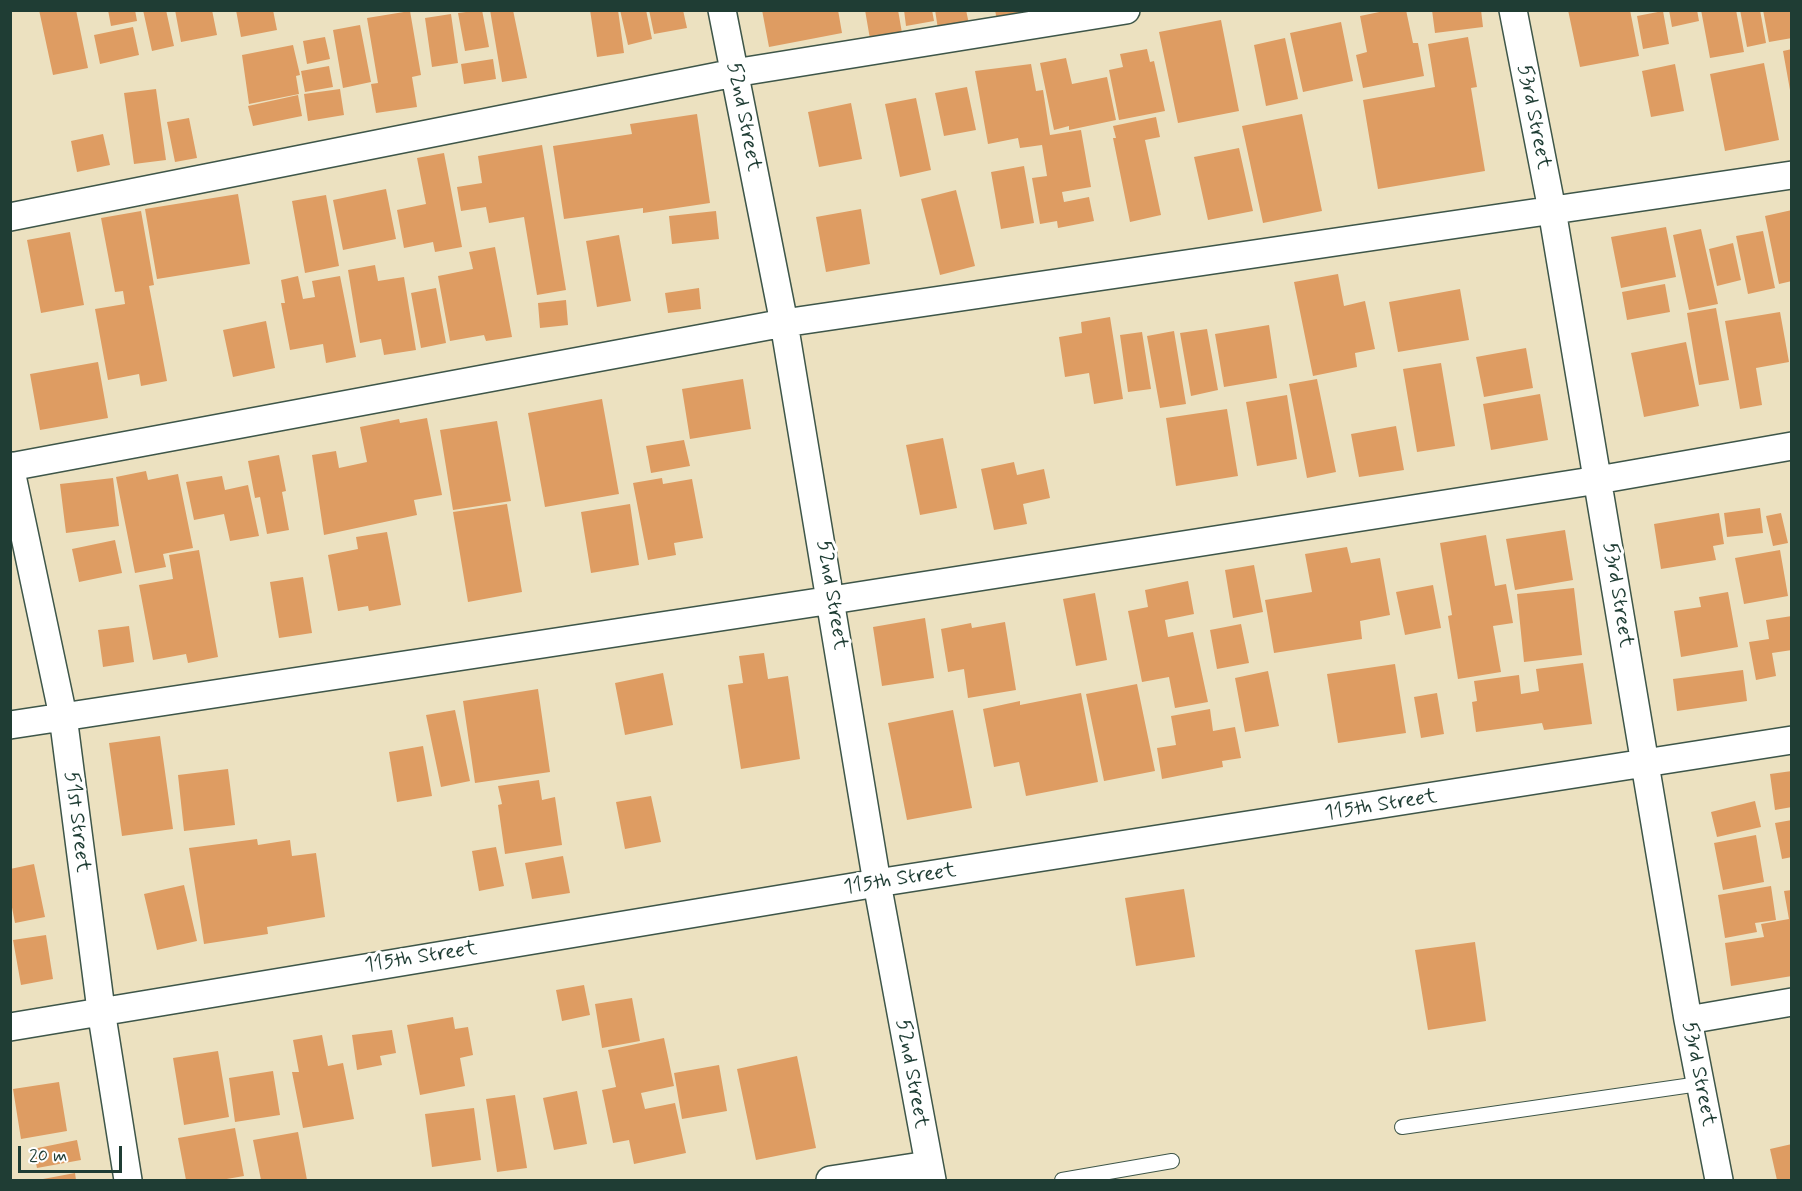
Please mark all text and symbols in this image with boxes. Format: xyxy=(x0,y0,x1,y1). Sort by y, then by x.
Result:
street label: 52nd Street xyxy=(720,60,766,174)
street label: 53rd Street xyxy=(1510,62,1556,172)
street label: 52nd Street xyxy=(810,538,852,652)
street label: 53rd Street xyxy=(1596,541,1638,649)
street label: 51st Street xyxy=(57,770,95,874)
street label: 115th Street xyxy=(1323,785,1439,827)
street label: 115th Street xyxy=(842,859,958,901)
street label: 115th Street xyxy=(363,937,479,979)
street label: 52nd Street xyxy=(889,1017,933,1131)
street label: 53rd Street xyxy=(1675,1019,1721,1129)
scale bar xyxy=(21,1134,124,1172)
text: 20 m xyxy=(29,1144,67,1168)

